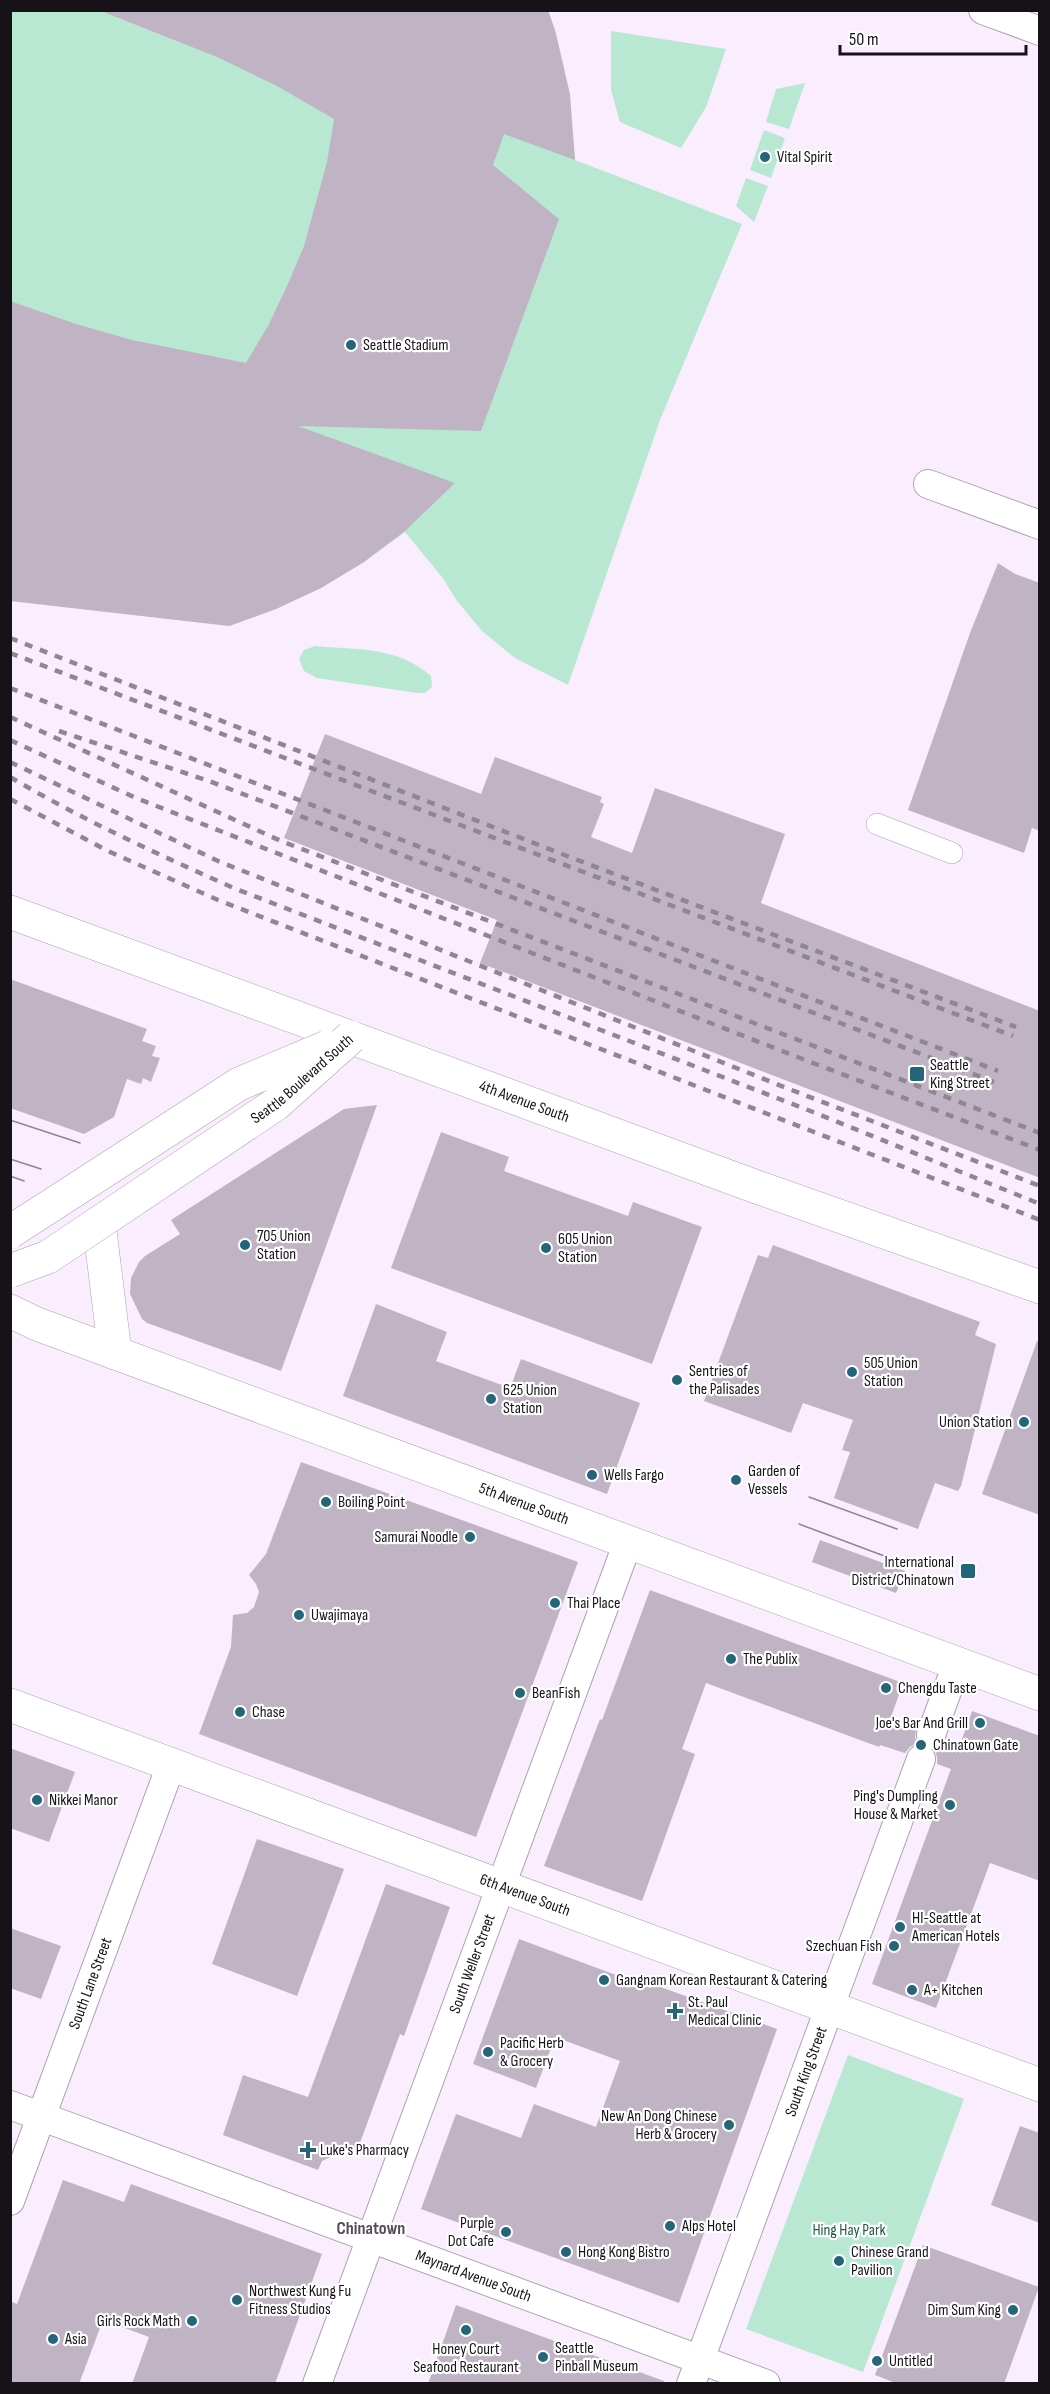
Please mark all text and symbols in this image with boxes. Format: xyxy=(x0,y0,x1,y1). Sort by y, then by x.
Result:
scale bar xyxy=(840,18,1026,56)
text: 50 m xyxy=(849,29,879,50)
place label: Vital Spirit xyxy=(777,148,833,167)
marker: Vital Spirit xyxy=(758,150,772,164)
place label: Seattle Stadium xyxy=(363,336,449,355)
marker: Seattle Stadium xyxy=(344,338,358,352)
street label: Seattle Boulevard South xyxy=(247,1030,357,1128)
place label: Seattle King Street xyxy=(930,1056,990,1093)
marker: Seattle King Street xyxy=(908,1065,926,1083)
street label: 4th Avenue South xyxy=(477,1076,572,1127)
place label: 705 Union Station xyxy=(257,1227,311,1264)
place label: 605 Union Station xyxy=(558,1230,612,1267)
marker: 705 Union Station xyxy=(238,1238,252,1252)
marker: 605 Union Station xyxy=(539,1241,553,1255)
place label: 505 Union Station xyxy=(864,1354,918,1391)
place label: Sentries of the Palisades xyxy=(689,1362,760,1399)
marker: 505 Union Station xyxy=(845,1365,859,1379)
marker: Sentries of the Palisades xyxy=(670,1373,684,1387)
place label: 625 Union Station xyxy=(503,1381,557,1418)
marker: 625 Union Station xyxy=(484,1392,498,1406)
place label: Union Station xyxy=(939,1413,1012,1432)
marker: Union Station xyxy=(1017,1415,1031,1429)
place label: Garden of Vessels xyxy=(748,1462,800,1499)
place label: Wells Fargo xyxy=(604,1466,664,1485)
marker: Wells Fargo xyxy=(585,1468,599,1482)
marker: Garden of Vessels xyxy=(729,1473,743,1487)
street label: 5th Avenue South xyxy=(476,1478,572,1529)
place label: Boiling Point xyxy=(338,1493,405,1512)
marker: Boiling Point xyxy=(319,1495,333,1509)
place label: Samurai Noodle xyxy=(374,1528,458,1547)
marker: Samurai Noodle xyxy=(463,1530,477,1544)
place label: International District/Chinatown xyxy=(851,1553,954,1590)
marker: International District/Chinatown xyxy=(959,1562,977,1580)
place label: Thai Place xyxy=(567,1594,621,1613)
marker: Thai Place xyxy=(548,1596,562,1610)
place label: Uwajimaya xyxy=(311,1606,368,1625)
marker: Uwajimaya xyxy=(292,1608,306,1622)
place label: The Publix xyxy=(743,1650,798,1669)
marker: The Publix xyxy=(724,1652,738,1666)
place label: Chengdu Taste xyxy=(898,1679,977,1698)
marker: Chengdu Taste xyxy=(879,1681,893,1695)
place label: BeanFish xyxy=(532,1684,580,1703)
marker: BeanFish xyxy=(513,1686,527,1700)
place label: Chase xyxy=(252,1703,285,1722)
marker: Chase xyxy=(233,1705,247,1719)
place label: Joe's Bar And Grill xyxy=(875,1714,968,1733)
marker: Joe's Bar And Grill xyxy=(973,1716,987,1730)
place label: Chinatown Gate xyxy=(933,1736,1019,1755)
marker: Chinatown Gate xyxy=(914,1738,928,1752)
place label: Ping's Dumpling House & Market xyxy=(853,1787,938,1824)
place label: Nikkei Manor xyxy=(49,1791,118,1810)
marker: Nikkei Manor xyxy=(30,1793,44,1807)
marker: Ping's Dumpling House & Market xyxy=(943,1798,957,1812)
street label: 6th Avenue South xyxy=(477,1870,573,1920)
place label: HI-Seattle at American Hotels xyxy=(911,1909,1000,1946)
street label: South Weller Street xyxy=(445,1911,499,2016)
marker: HI-Seattle at American Hotels xyxy=(893,1920,907,1934)
street label: South Lane Street xyxy=(65,1935,116,2032)
place label: Szechuan Fish xyxy=(806,1937,882,1956)
marker: Szechuan Fish xyxy=(887,1939,901,1953)
place label: Gangnam Korean Restaurant & Catering xyxy=(616,1971,827,1990)
marker: Gangnam Korean Restaurant & Catering xyxy=(597,1973,611,1987)
place label: A+ Kitchen xyxy=(923,1981,983,2000)
marker: A+ Kitchen xyxy=(905,1983,919,1997)
place label: St. Paul Medical Clinic xyxy=(688,1993,762,2030)
marker: St. Paul Medical Clinic xyxy=(666,2002,684,2020)
street label: South King Street xyxy=(781,2024,831,2119)
place label: Pacific Herb & Grocery xyxy=(500,2034,564,2071)
marker: Pacific Herb & Grocery xyxy=(481,2045,495,2059)
place label: New An Dong Chinese Herb & Grocery xyxy=(601,2107,717,2144)
marker: New An Dong Chinese Herb & Grocery xyxy=(722,2118,736,2132)
place label: Luke's Pharmacy xyxy=(320,2141,409,2160)
marker: Luke's Pharmacy xyxy=(301,2143,315,2157)
place label: Purple Dot Cafe xyxy=(448,2214,494,2251)
place label: Alps Hotel xyxy=(681,2217,736,2236)
district label: Chinatown xyxy=(337,2218,405,2239)
marker: Alps Hotel xyxy=(663,2219,677,2233)
park label: Hing Hay Park xyxy=(812,2221,886,2240)
marker: Purple Dot Cafe xyxy=(499,2225,513,2239)
place label: Hong Kong Bistro xyxy=(578,2243,670,2262)
place label: Chinese Grand Pavilion xyxy=(851,2243,929,2280)
marker: Hong Kong Bistro xyxy=(559,2245,573,2259)
street label: Maynard Avenue South xyxy=(413,2246,534,2306)
marker: Chinese Grand Pavilion xyxy=(832,2254,846,2268)
place label: Northwest Kung Fu Fitness Studios xyxy=(249,2282,351,2319)
marker: Northwest Kung Fu Fitness Studios xyxy=(230,2293,244,2307)
place label: Dim Sum King xyxy=(927,2301,1001,2320)
marker: Dim Sum King xyxy=(1006,2303,1020,2317)
place label: Girls Rock Math xyxy=(97,2312,180,2331)
marker: Girls Rock Math xyxy=(185,2314,199,2328)
marker: Honey Court Seafood Restaurant xyxy=(459,2323,473,2337)
place label: Asia xyxy=(64,2330,87,2349)
marker: Asia xyxy=(46,2332,60,2346)
place label: Seattle Pinball Museum xyxy=(555,2339,638,2376)
place label: Honey Court Seafood Restaurant xyxy=(413,2340,519,2377)
marker: Seattle Pinball Museum xyxy=(536,2350,550,2364)
place label: Untitled xyxy=(889,2352,933,2371)
marker: Untitled xyxy=(870,2354,884,2368)

